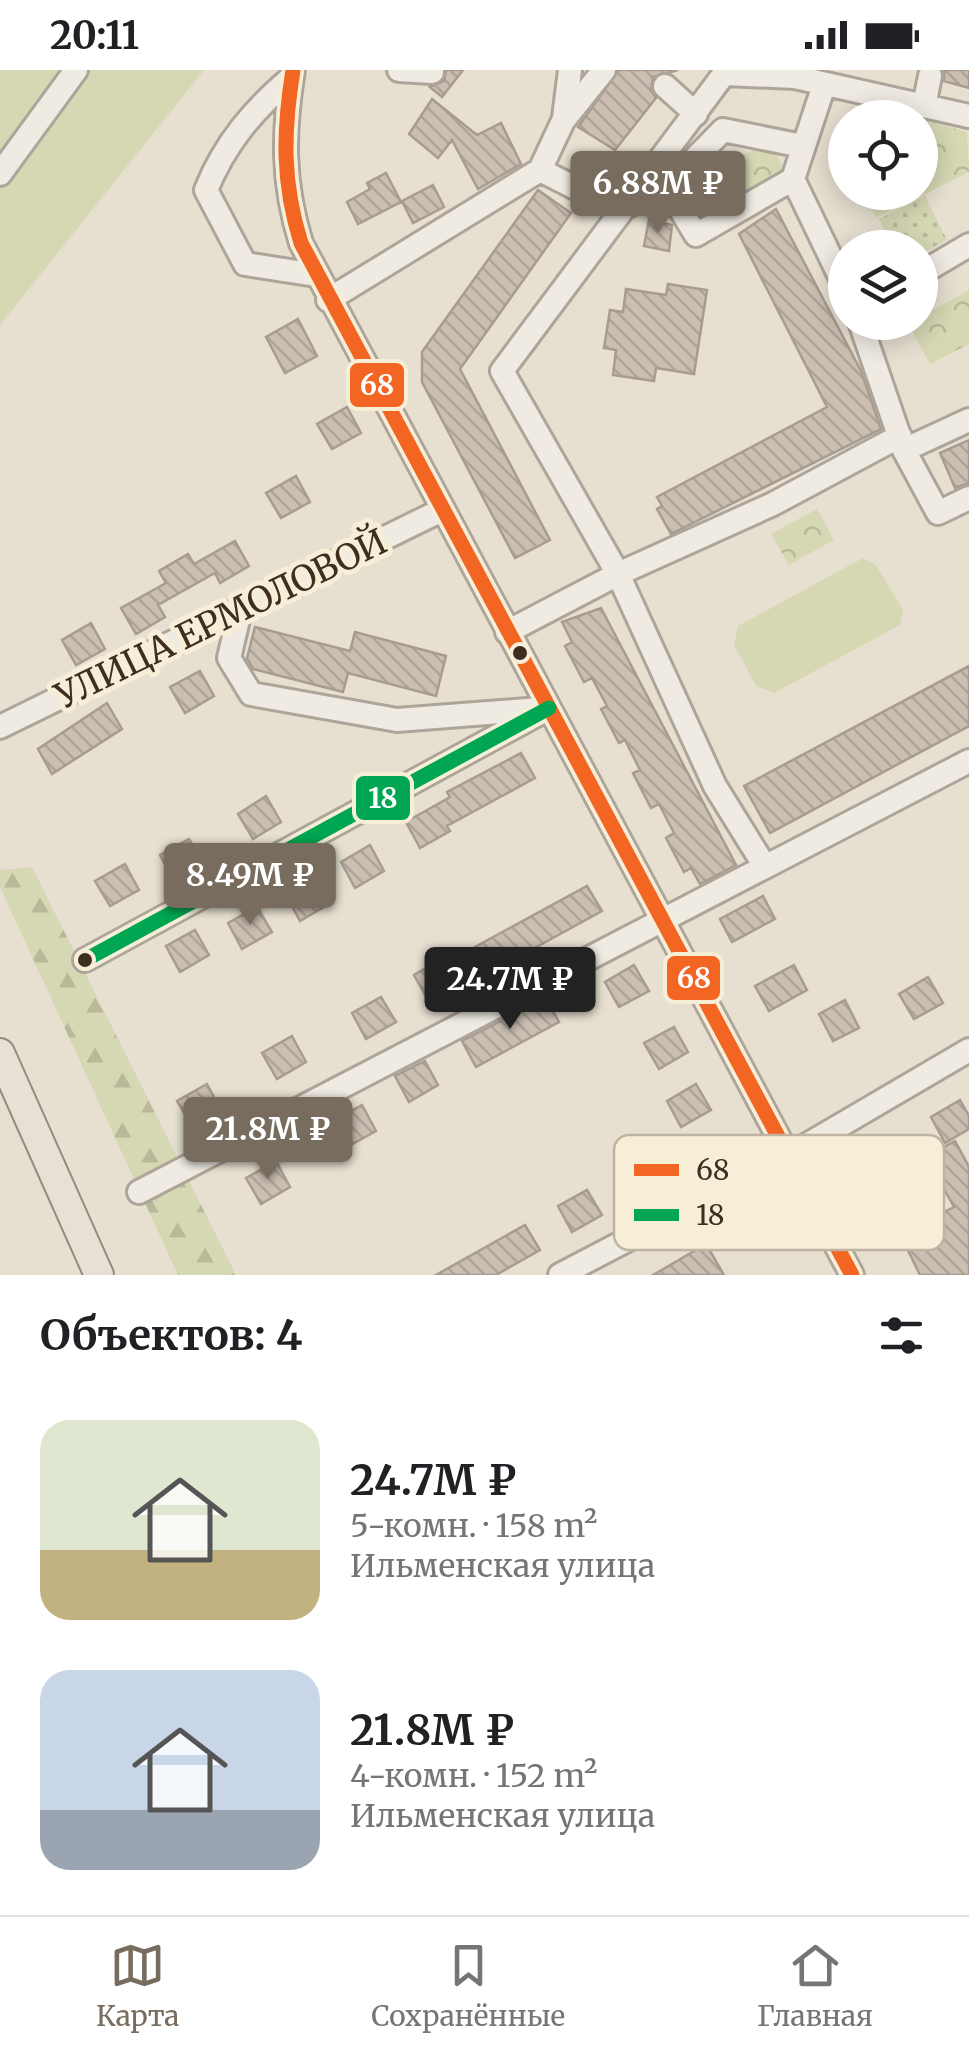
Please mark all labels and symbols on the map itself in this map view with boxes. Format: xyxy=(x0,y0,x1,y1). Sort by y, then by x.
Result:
pin: 6.88M ₽ xyxy=(566,151,750,236)
line badge: 68 xyxy=(348,361,406,409)
text: 68 xyxy=(360,367,394,403)
street label: УЛИЦА ЕРМОЛОВОЙ xyxy=(47,519,394,719)
unlabelled marker xyxy=(510,643,530,663)
line badge: 18 xyxy=(354,774,412,822)
text: 18 xyxy=(368,780,398,816)
pin: 8.49M ₽ xyxy=(158,843,342,928)
pin: 24.7M ₽ xyxy=(418,947,602,1032)
unlabelled marker xyxy=(75,950,95,970)
line badge: 68 xyxy=(665,954,722,1002)
text: 68 xyxy=(677,960,711,996)
pin: 21.8M ₽ xyxy=(176,1097,360,1182)
legend xyxy=(614,1135,944,1250)
text: 68 xyxy=(696,1152,730,1188)
text: 18 xyxy=(696,1197,725,1233)

